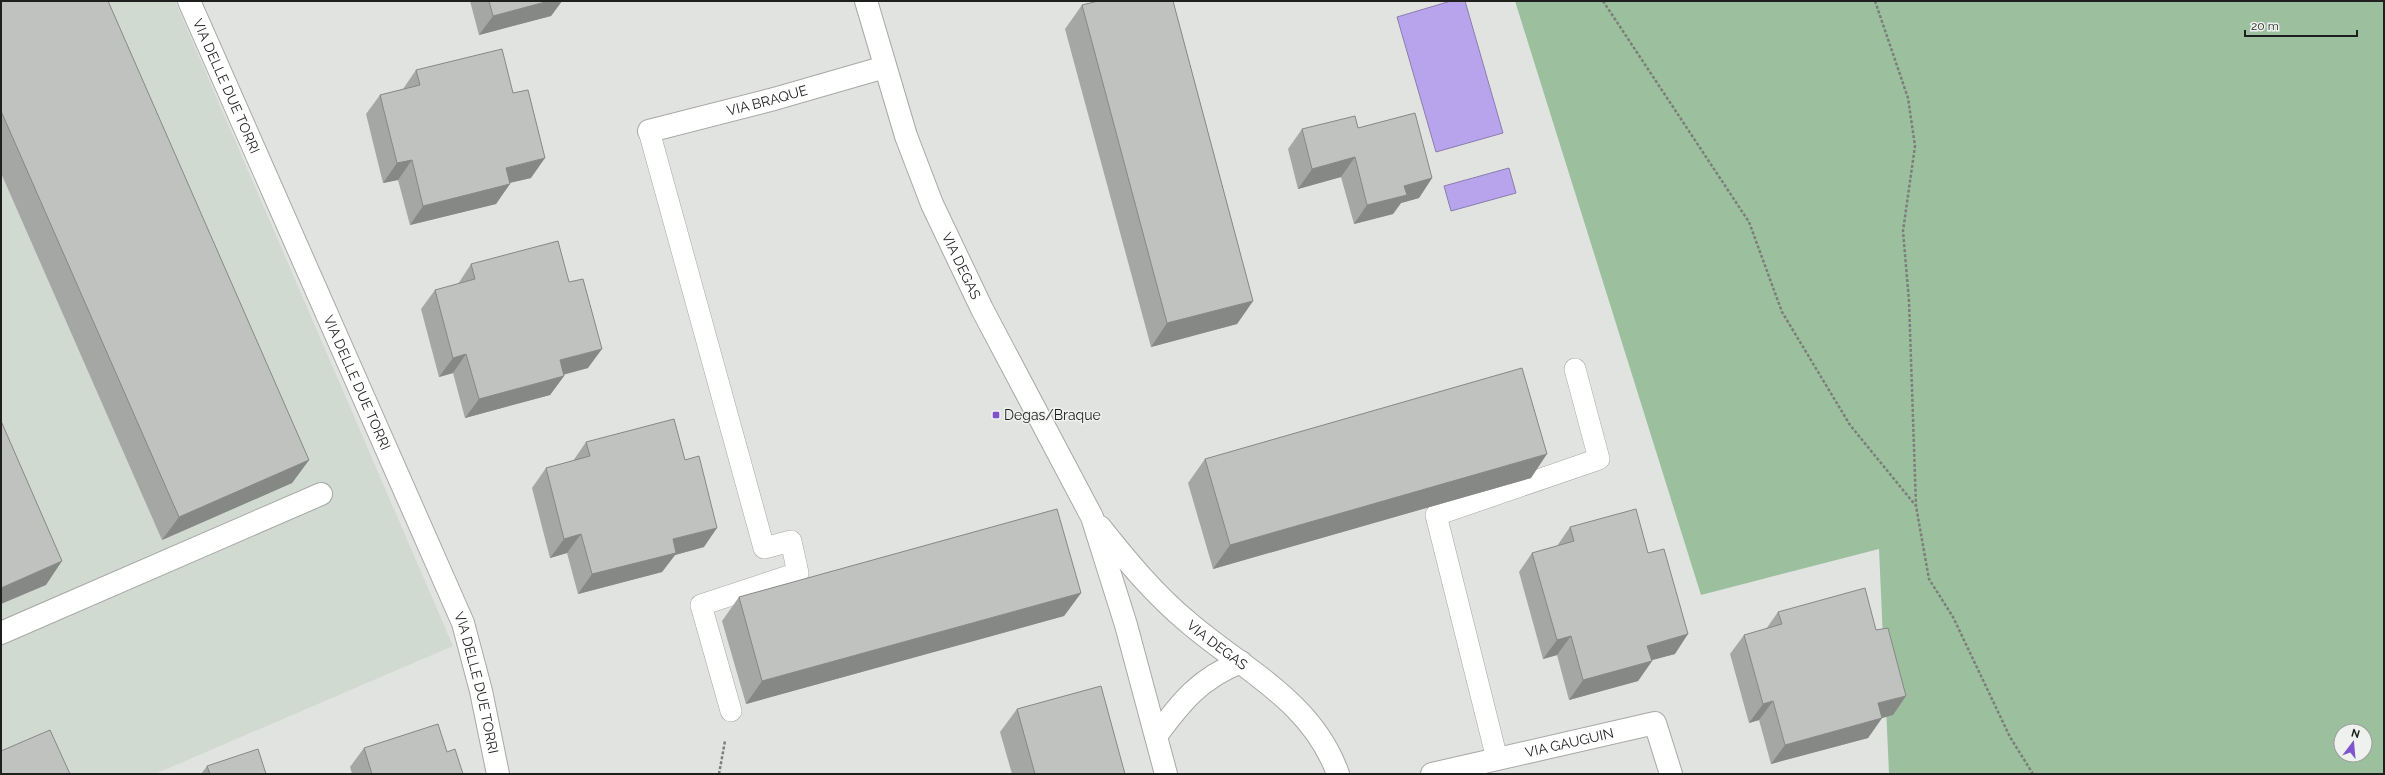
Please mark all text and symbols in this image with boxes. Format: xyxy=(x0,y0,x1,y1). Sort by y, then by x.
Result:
scale bar xyxy=(2245,12,2357,38)
street label: VIA DELLE DUE TORRI xyxy=(190,16,263,156)
text: 20 m xyxy=(2251,19,2279,33)
street label: VIA BRAQUE xyxy=(725,82,809,119)
street label: VIA DEGAS xyxy=(939,230,984,302)
street label: VIA DELLE DUE TORRI xyxy=(320,313,394,452)
place label: Degas/Braque xyxy=(1004,407,1101,423)
marker: Degas/Braque xyxy=(991,410,1001,420)
street label: VIA DELLE DUE TORRI xyxy=(451,609,502,755)
street label: VIA DEGAS xyxy=(1184,617,1251,673)
north arrow xyxy=(2333,723,2373,763)
street label: VIA GAUGUIN xyxy=(1524,725,1615,760)
text: N xyxy=(2350,726,2361,741)

